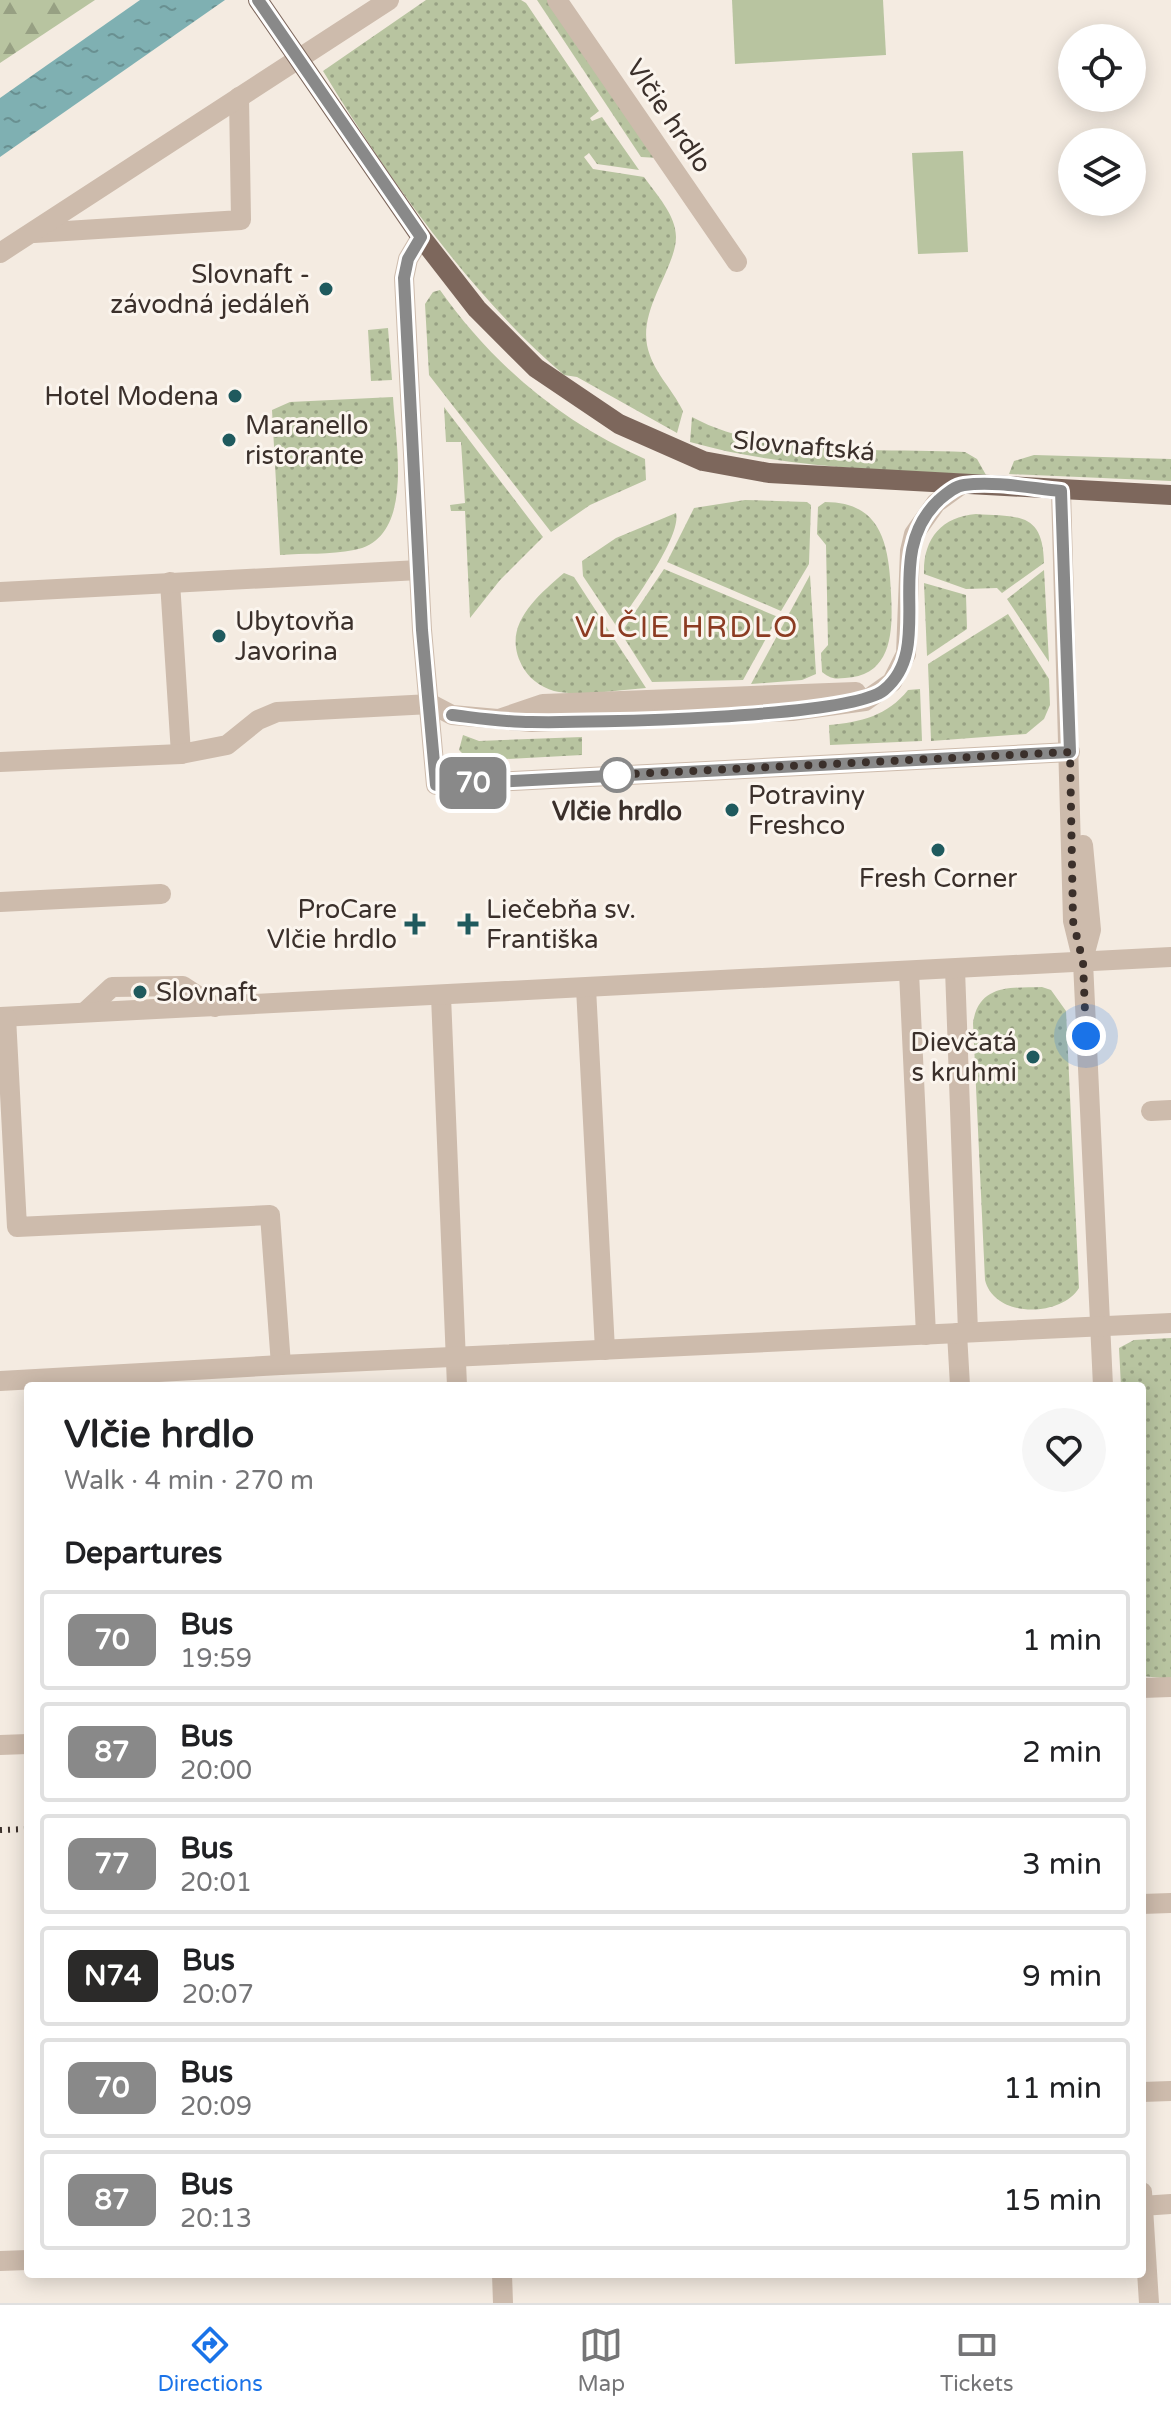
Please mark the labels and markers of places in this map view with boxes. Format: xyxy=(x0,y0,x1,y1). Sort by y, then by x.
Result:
place label: Slovnaft - závodná jedáleň xyxy=(110,259,310,320)
marker: Slovnaft - závodná jedáleň xyxy=(317,280,335,298)
place label: Hotel Modena xyxy=(44,381,219,412)
marker: Hotel Modena xyxy=(226,387,244,405)
place label: Maranello ristorante xyxy=(245,410,369,471)
marker: Maranello ristorante xyxy=(220,431,238,449)
place label: Ubytovňa Javorina xyxy=(235,606,355,667)
marker: Ubytovňa Javorina xyxy=(210,627,228,645)
marker: Vlčie hrdlo xyxy=(600,758,634,792)
place label: Potraviny Freshco xyxy=(748,780,865,841)
place label: Vlčie hrdlo xyxy=(552,796,682,827)
marker: Potraviny Freshco xyxy=(723,801,741,819)
marker: Fresh Corner xyxy=(929,841,947,859)
place label: Fresh Corner xyxy=(859,863,1017,894)
place label: ProCare Vlčie hrdlo xyxy=(267,894,397,955)
place label: Liečebňa sv. Františka xyxy=(486,894,636,955)
marker: ProCare Vlčie hrdlo xyxy=(404,913,426,935)
marker: Liečebňa sv. Františka xyxy=(457,913,479,935)
place label: Slovnaft xyxy=(156,977,257,1008)
marker: Slovnaft xyxy=(131,983,149,1001)
place label: Dievčatá s kruhmi xyxy=(910,1027,1017,1088)
marker: Dievčatá s kruhmi xyxy=(1024,1048,1042,1066)

